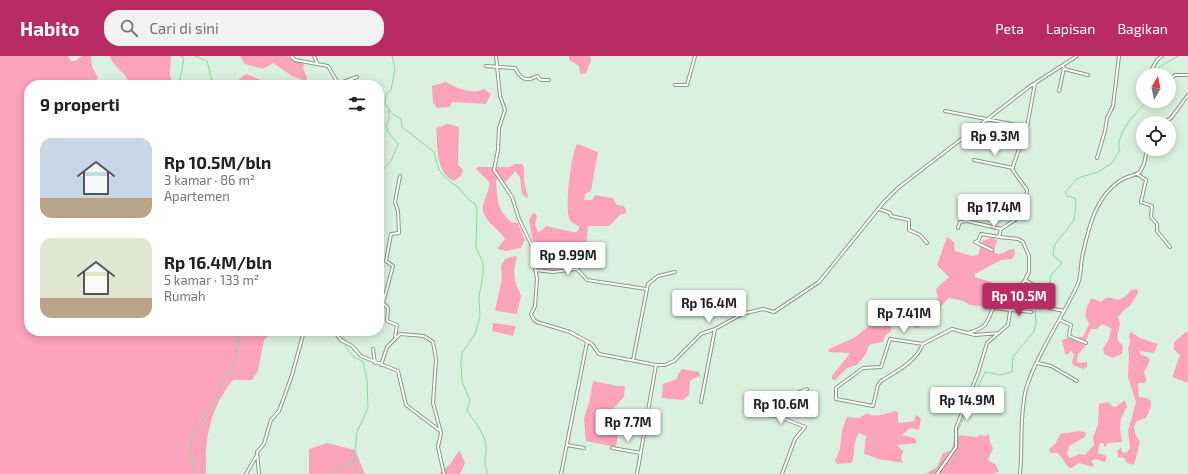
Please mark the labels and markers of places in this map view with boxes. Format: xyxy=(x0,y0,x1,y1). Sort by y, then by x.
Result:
pin: Rp 9.3M xyxy=(958,123,1032,157)
pin: Rp 17.4M xyxy=(953,194,1035,228)
pin: Rp 9.99M xyxy=(527,242,609,276)
pin: Rp 10.5M xyxy=(978,283,1060,317)
pin: Rp 16.4M xyxy=(668,290,750,324)
pin: Rp 7.41M xyxy=(863,300,945,334)
pin: Rp 14.9M xyxy=(926,387,1008,421)
pin: Rp 10.6M xyxy=(740,391,822,425)
pin: Rp 7.7M xyxy=(591,409,665,443)

